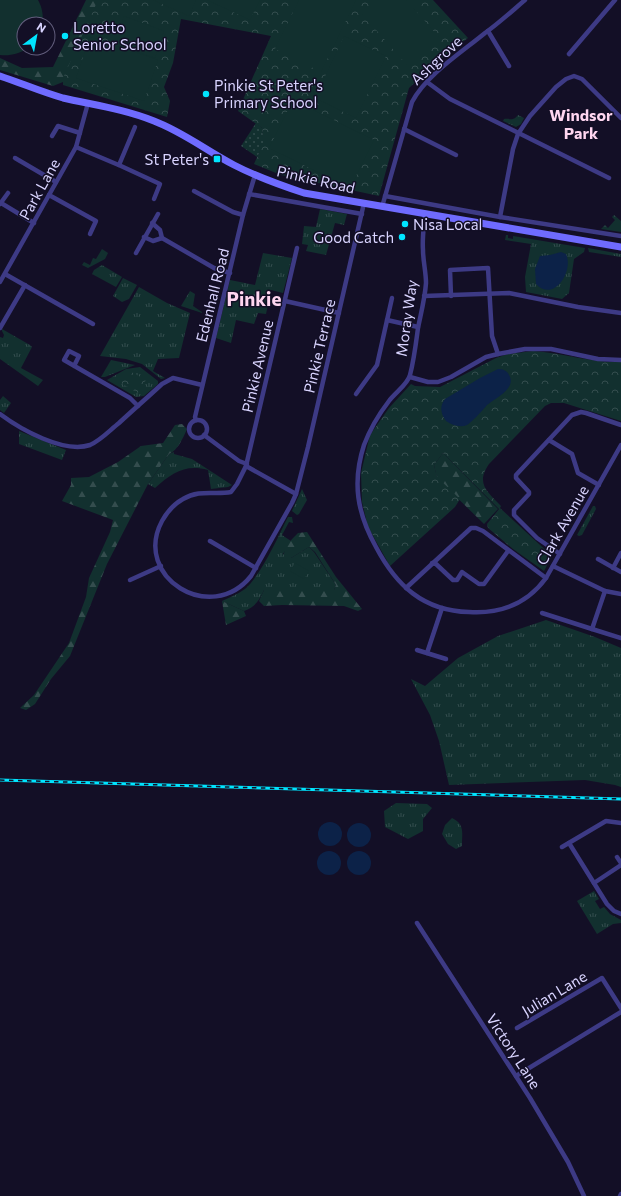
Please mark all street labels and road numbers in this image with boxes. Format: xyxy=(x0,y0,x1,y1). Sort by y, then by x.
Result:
street label: Ashgrove xyxy=(407,32,465,88)
street label: Park Lane xyxy=(15,155,63,223)
street label: Pinkie Road xyxy=(275,161,357,197)
street label: Edenhall Road xyxy=(192,246,232,344)
street label: Moray Way xyxy=(392,278,420,358)
street label: Pinkie Terrace xyxy=(299,297,339,395)
street label: Pinkie Avenue xyxy=(238,318,276,414)
street label: Clark Avenue xyxy=(532,482,592,568)
street label: Julian Lane xyxy=(518,967,590,1019)
street label: Victory Lane xyxy=(483,1010,545,1092)

